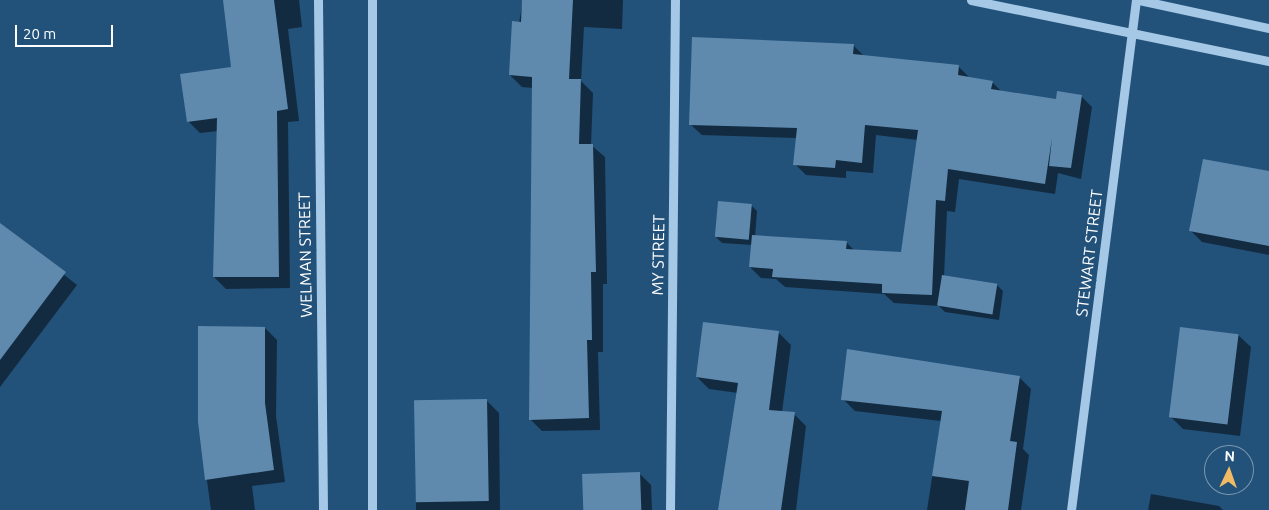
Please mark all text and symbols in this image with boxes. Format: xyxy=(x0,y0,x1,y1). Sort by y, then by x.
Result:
scale bar xyxy=(18,15,115,47)
text: 20 m xyxy=(23,25,56,42)
street label: STEWART STREET xyxy=(1072,188,1106,318)
street label: WELMAN STREET xyxy=(294,192,316,318)
street label: MY STREET xyxy=(648,214,668,296)
north arrow xyxy=(1204,445,1254,495)
text: N xyxy=(1224,448,1235,464)

